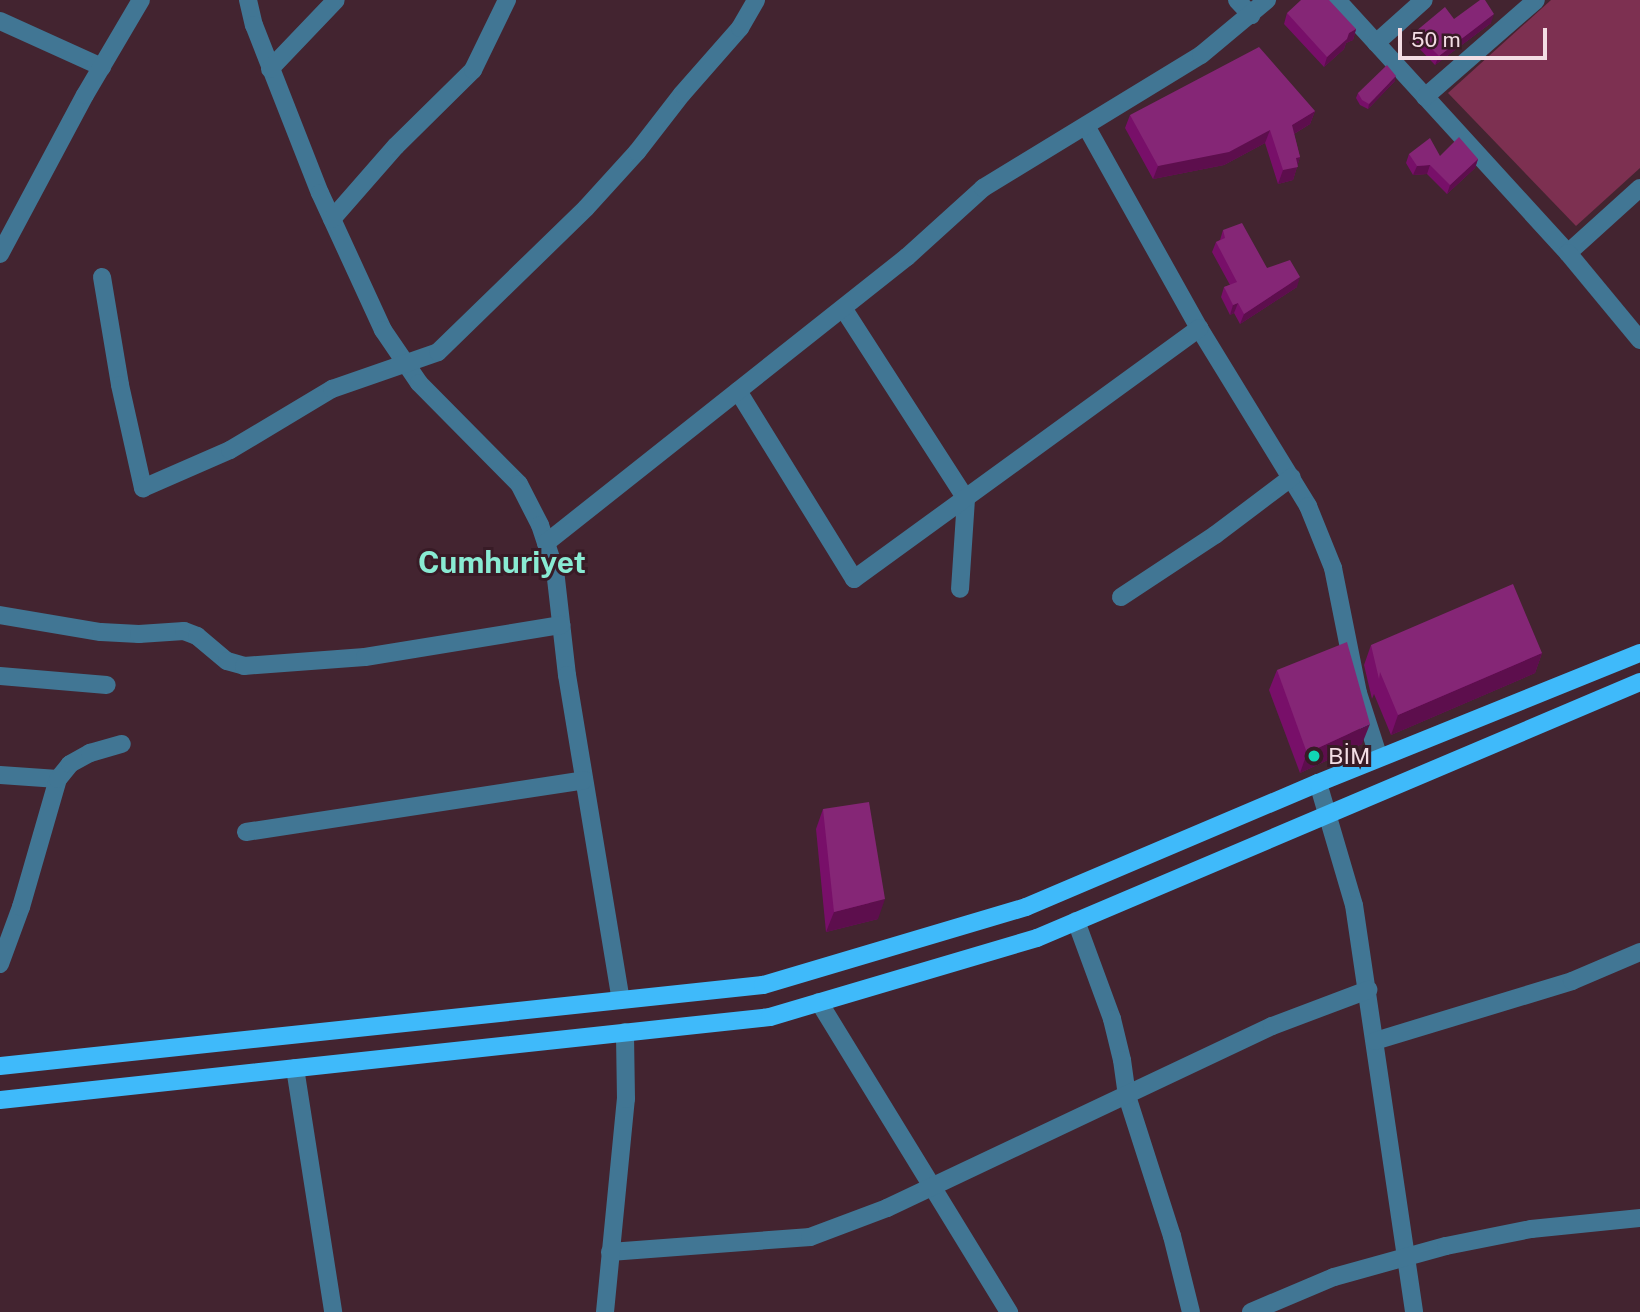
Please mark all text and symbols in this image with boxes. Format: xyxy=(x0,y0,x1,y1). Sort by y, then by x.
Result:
scale bar xyxy=(1402,14,1551,58)
text: 50 m xyxy=(1411,27,1461,52)
district label: Cumhuriyet xyxy=(418,544,586,580)
place label: BİM xyxy=(1328,742,1370,770)
marker: BİM xyxy=(1306,748,1322,764)

